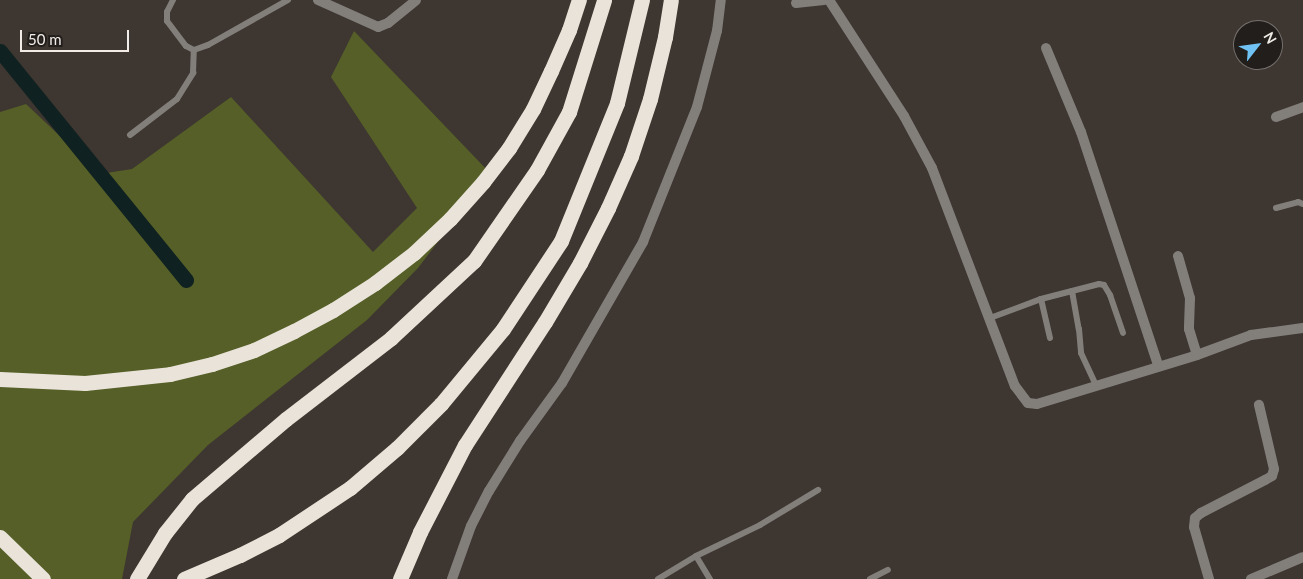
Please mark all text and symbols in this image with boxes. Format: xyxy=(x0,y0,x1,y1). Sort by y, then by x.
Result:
scale bar xyxy=(22,20,131,52)
north arrow xyxy=(1233,20,1283,70)
text: N xyxy=(1260,29,1281,47)
text: 50 m xyxy=(28,30,62,48)

